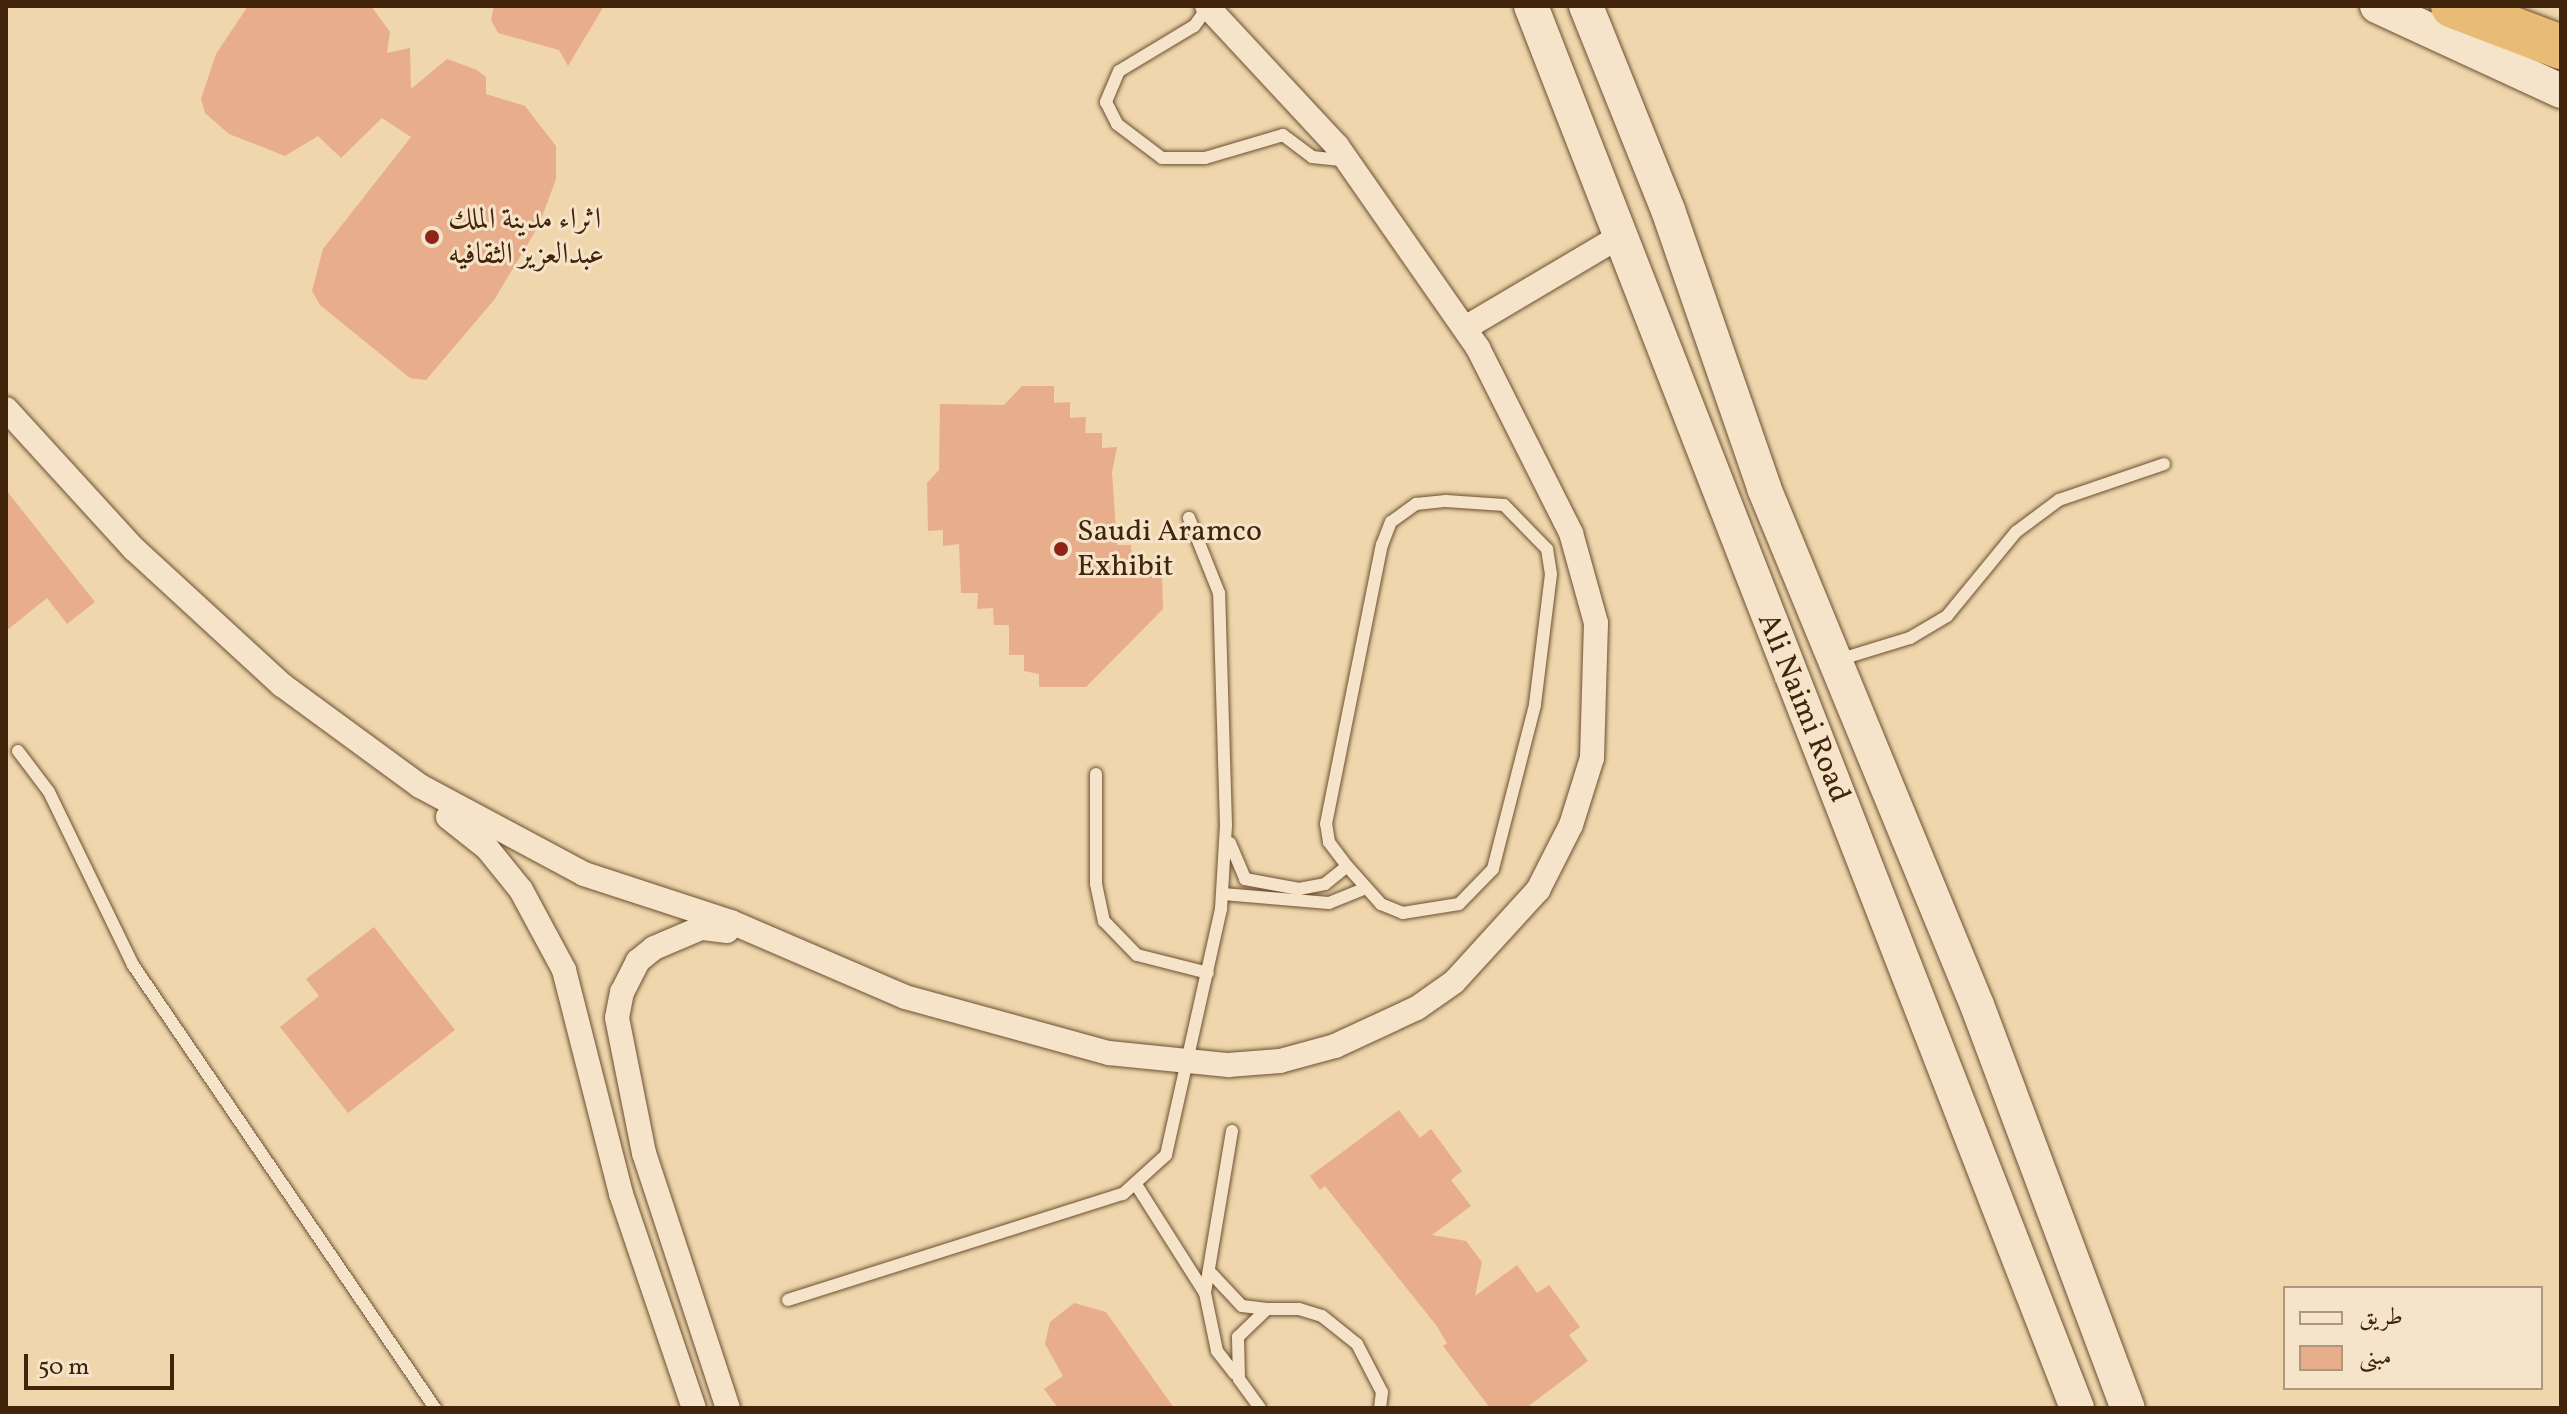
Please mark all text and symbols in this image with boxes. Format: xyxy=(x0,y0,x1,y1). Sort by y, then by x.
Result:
place label: اثراء مدينة الملك عبدالعزيز الثقافيه xyxy=(448,202,604,272)
marker: اثراء مدينة الملك عبدالعزيز الثقافيه xyxy=(423,228,441,246)
place label: Saudi Aramco Exhibit xyxy=(1077,514,1262,584)
marker: Saudi Aramco Exhibit xyxy=(1052,540,1070,558)
street label: Ali Naimi Road xyxy=(1749,608,1857,808)
legend xyxy=(2283,1286,2543,1390)
text: طريق xyxy=(2359,1301,2403,1335)
scale bar xyxy=(28,1338,178,1388)
text: مبنى xyxy=(2359,1341,2392,1375)
text: 50 m xyxy=(38,1351,90,1385)

